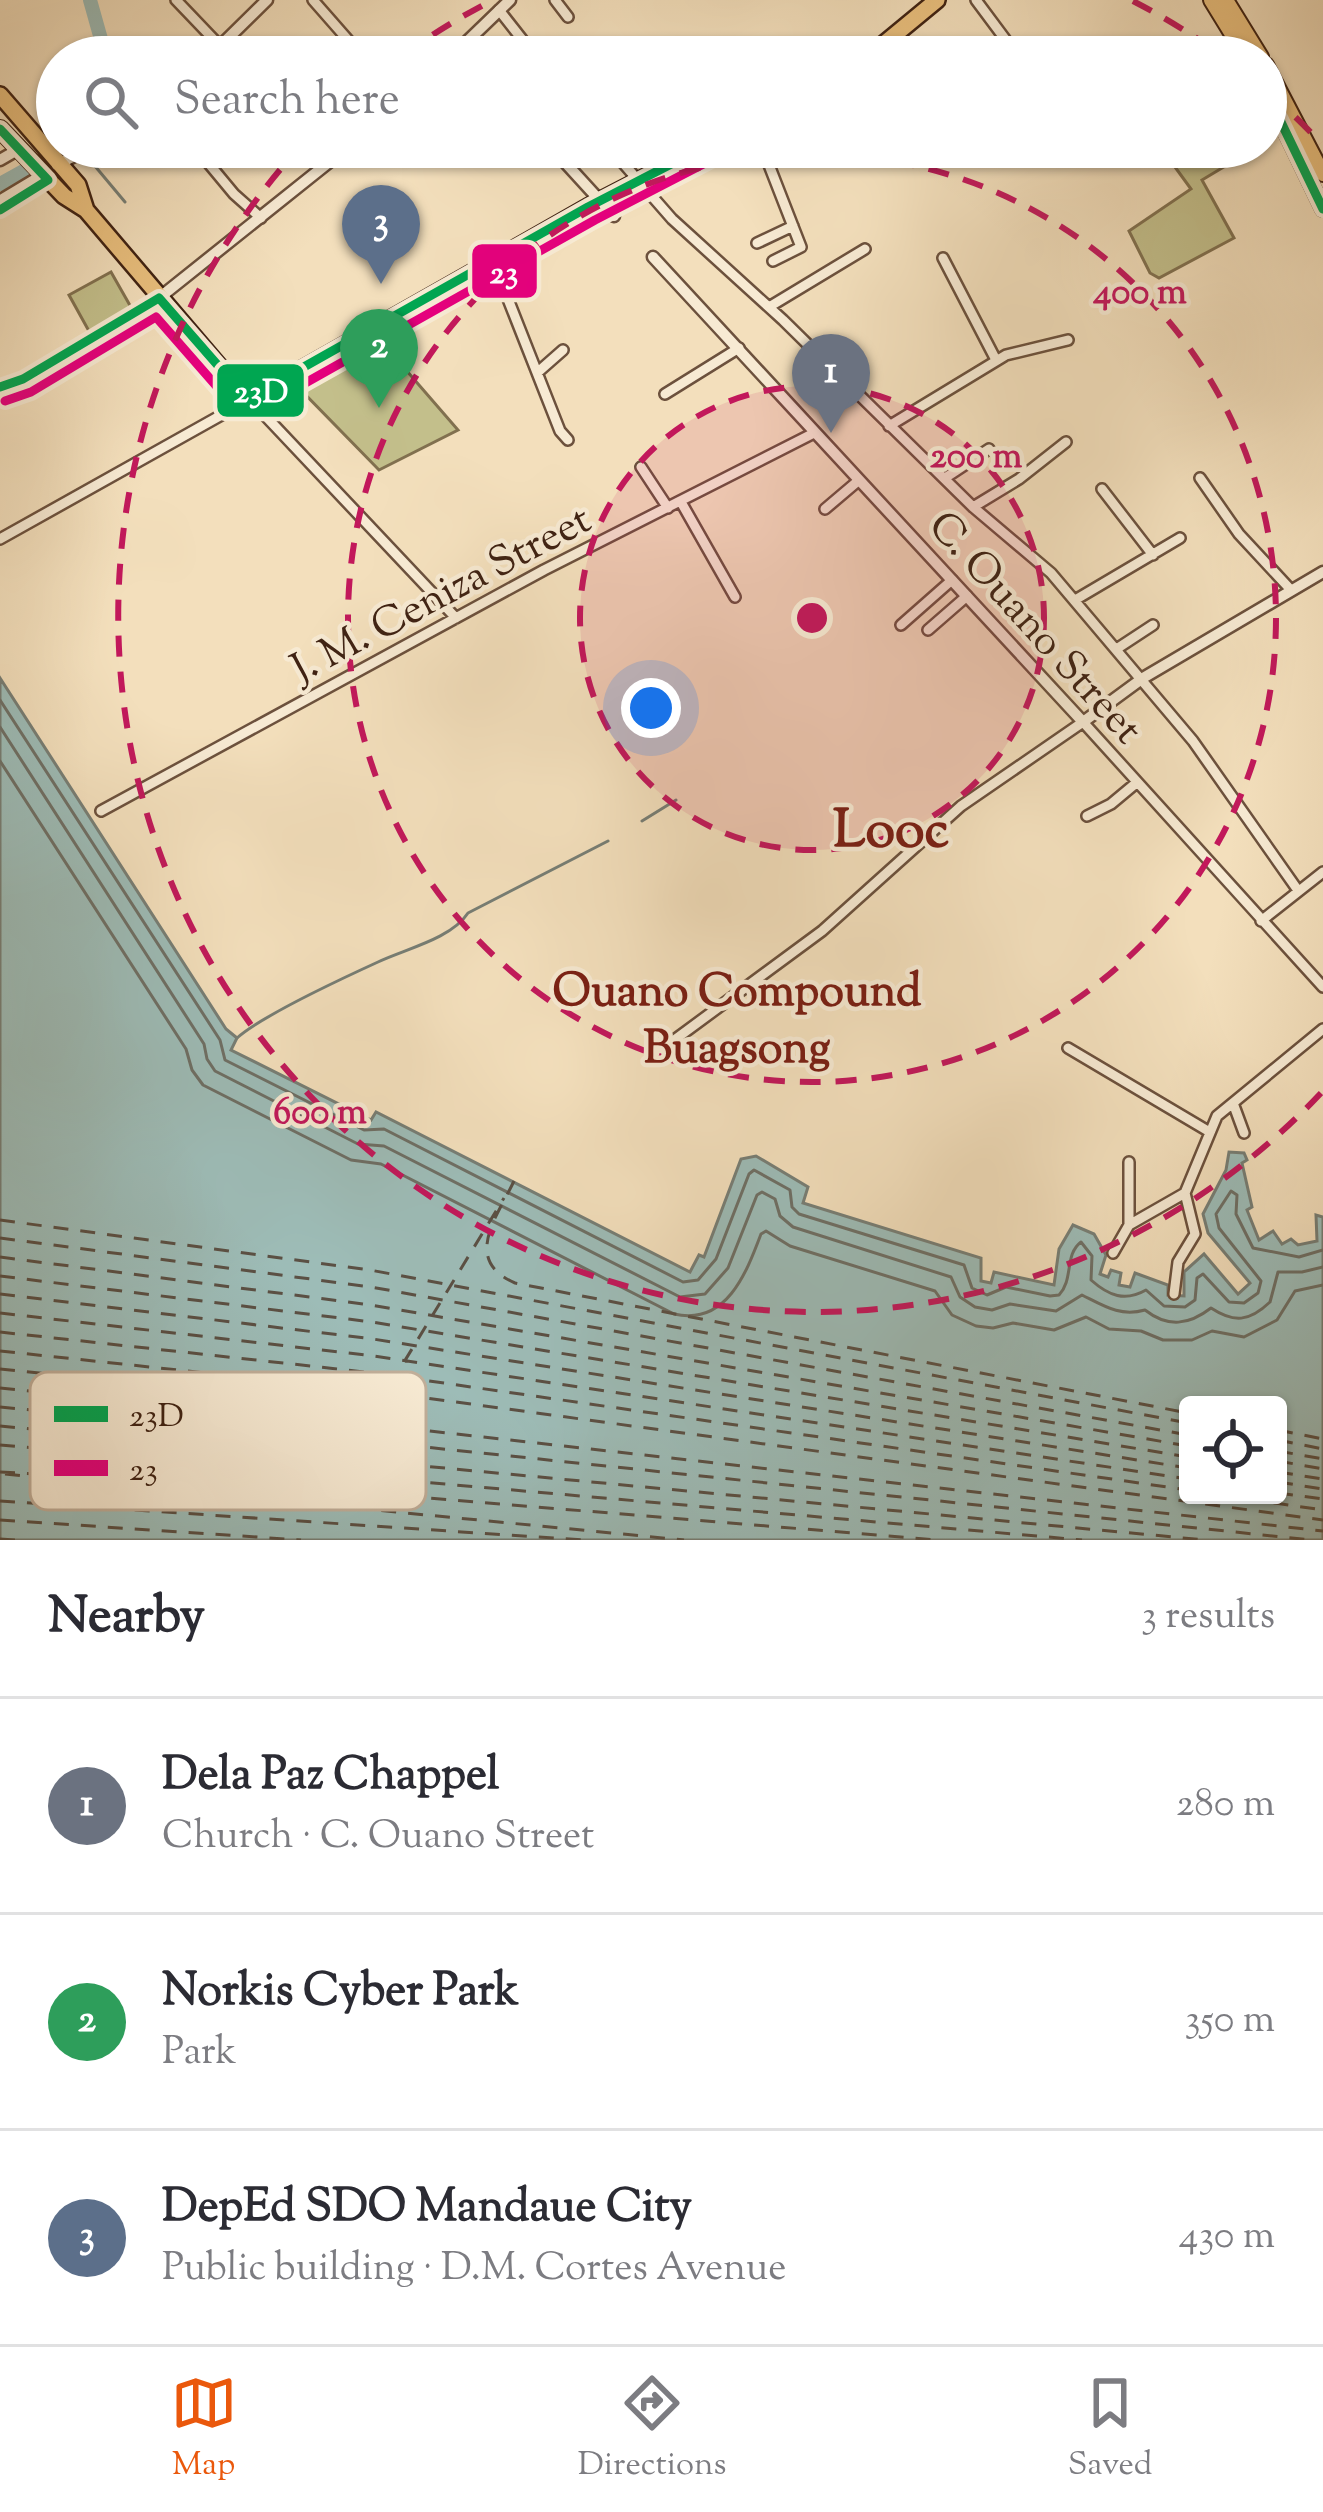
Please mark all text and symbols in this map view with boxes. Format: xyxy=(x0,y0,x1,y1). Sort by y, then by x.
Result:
search box xyxy=(36,36,1287,168)
icon: search xyxy=(78,69,144,135)
text: Search here xyxy=(174,70,400,135)
pin: 3 xyxy=(342,185,420,284)
line badge: 23 xyxy=(470,242,539,300)
text: 23 xyxy=(490,251,518,299)
text: 400 m xyxy=(1092,268,1187,320)
pin: 2 xyxy=(340,309,418,408)
pin: 1 xyxy=(792,334,870,433)
line badge: 23D xyxy=(215,362,306,419)
text: 23D xyxy=(234,370,288,418)
text: 200 m xyxy=(930,432,1022,484)
street label: J. M. Ceniza Street xyxy=(280,492,603,702)
street label: C. Ouano Street xyxy=(912,499,1155,759)
centre of rings xyxy=(791,597,833,639)
your location xyxy=(621,678,681,738)
district label: Looc xyxy=(833,794,949,872)
district label: Ouano Compound xyxy=(553,962,922,1027)
district label: Buagsong xyxy=(644,1019,830,1084)
text: 600 m xyxy=(273,1088,367,1140)
legend xyxy=(30,1372,426,1510)
text: 23D xyxy=(129,1394,184,1442)
map controls xyxy=(1179,1396,1287,1504)
button: locate xyxy=(1179,1396,1287,1504)
text: 23 xyxy=(129,1448,158,1496)
text: Nearby xyxy=(48,1582,205,1655)
text: 3 results xyxy=(1141,1590,1275,1646)
text: Dela Paz Chappel xyxy=(162,1745,499,1810)
text: 1 xyxy=(80,1778,94,1834)
text: 280 m xyxy=(1176,1778,1275,1834)
text: Church · C. Ouano Street xyxy=(162,1810,594,1866)
text: Norkis Cyber Park xyxy=(162,1961,519,2026)
text: 2 xyxy=(78,1994,96,2050)
text: 350 m xyxy=(1185,1994,1275,2050)
text: Park xyxy=(162,2026,237,2082)
text: DepEd SDO Mandaue City xyxy=(162,2177,692,2242)
text: 3 xyxy=(79,2210,95,2266)
text: 430 m xyxy=(1179,2210,1275,2266)
text: Public building · D.M. Cortes Avenue xyxy=(162,2242,786,2298)
tab: Map xyxy=(171,2370,237,2490)
tab: Directions xyxy=(578,2370,727,2490)
tab: Saved xyxy=(1068,2370,1152,2490)

